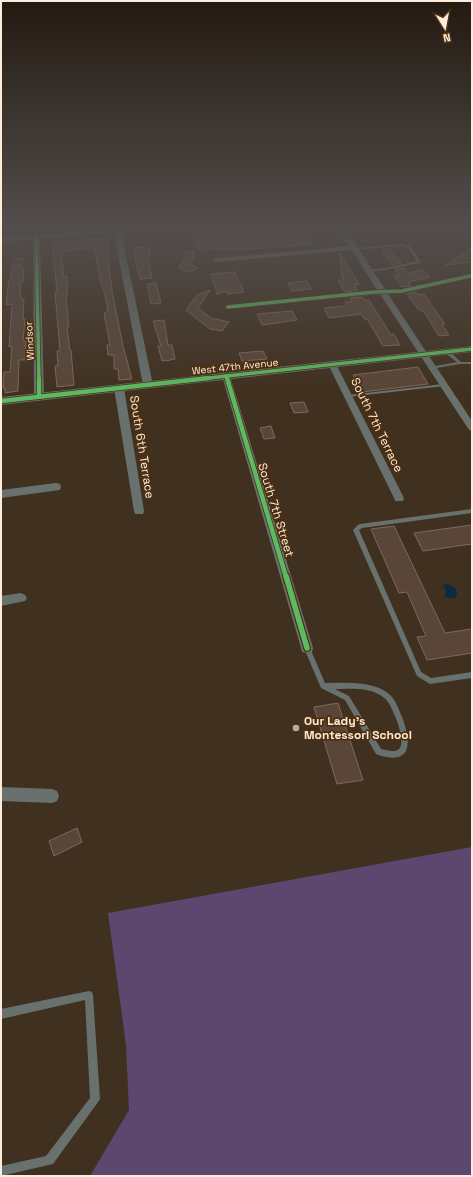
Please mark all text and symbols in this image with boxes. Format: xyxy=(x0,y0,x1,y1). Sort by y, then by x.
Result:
north arrow xyxy=(425,8,465,48)
text: N xyxy=(442,30,452,45)
street label: Windsor xyxy=(22,321,37,361)
street label: West 47th Avenue xyxy=(191,355,279,378)
street label: South 7th Terrace xyxy=(347,375,407,475)
street label: South 6th Terrace xyxy=(126,394,158,500)
street label: South 7th Street xyxy=(254,461,298,559)
place label: Our Lady's Montessori School xyxy=(304,713,412,743)
marker: Our Lady's Montessori School xyxy=(291,723,301,733)

